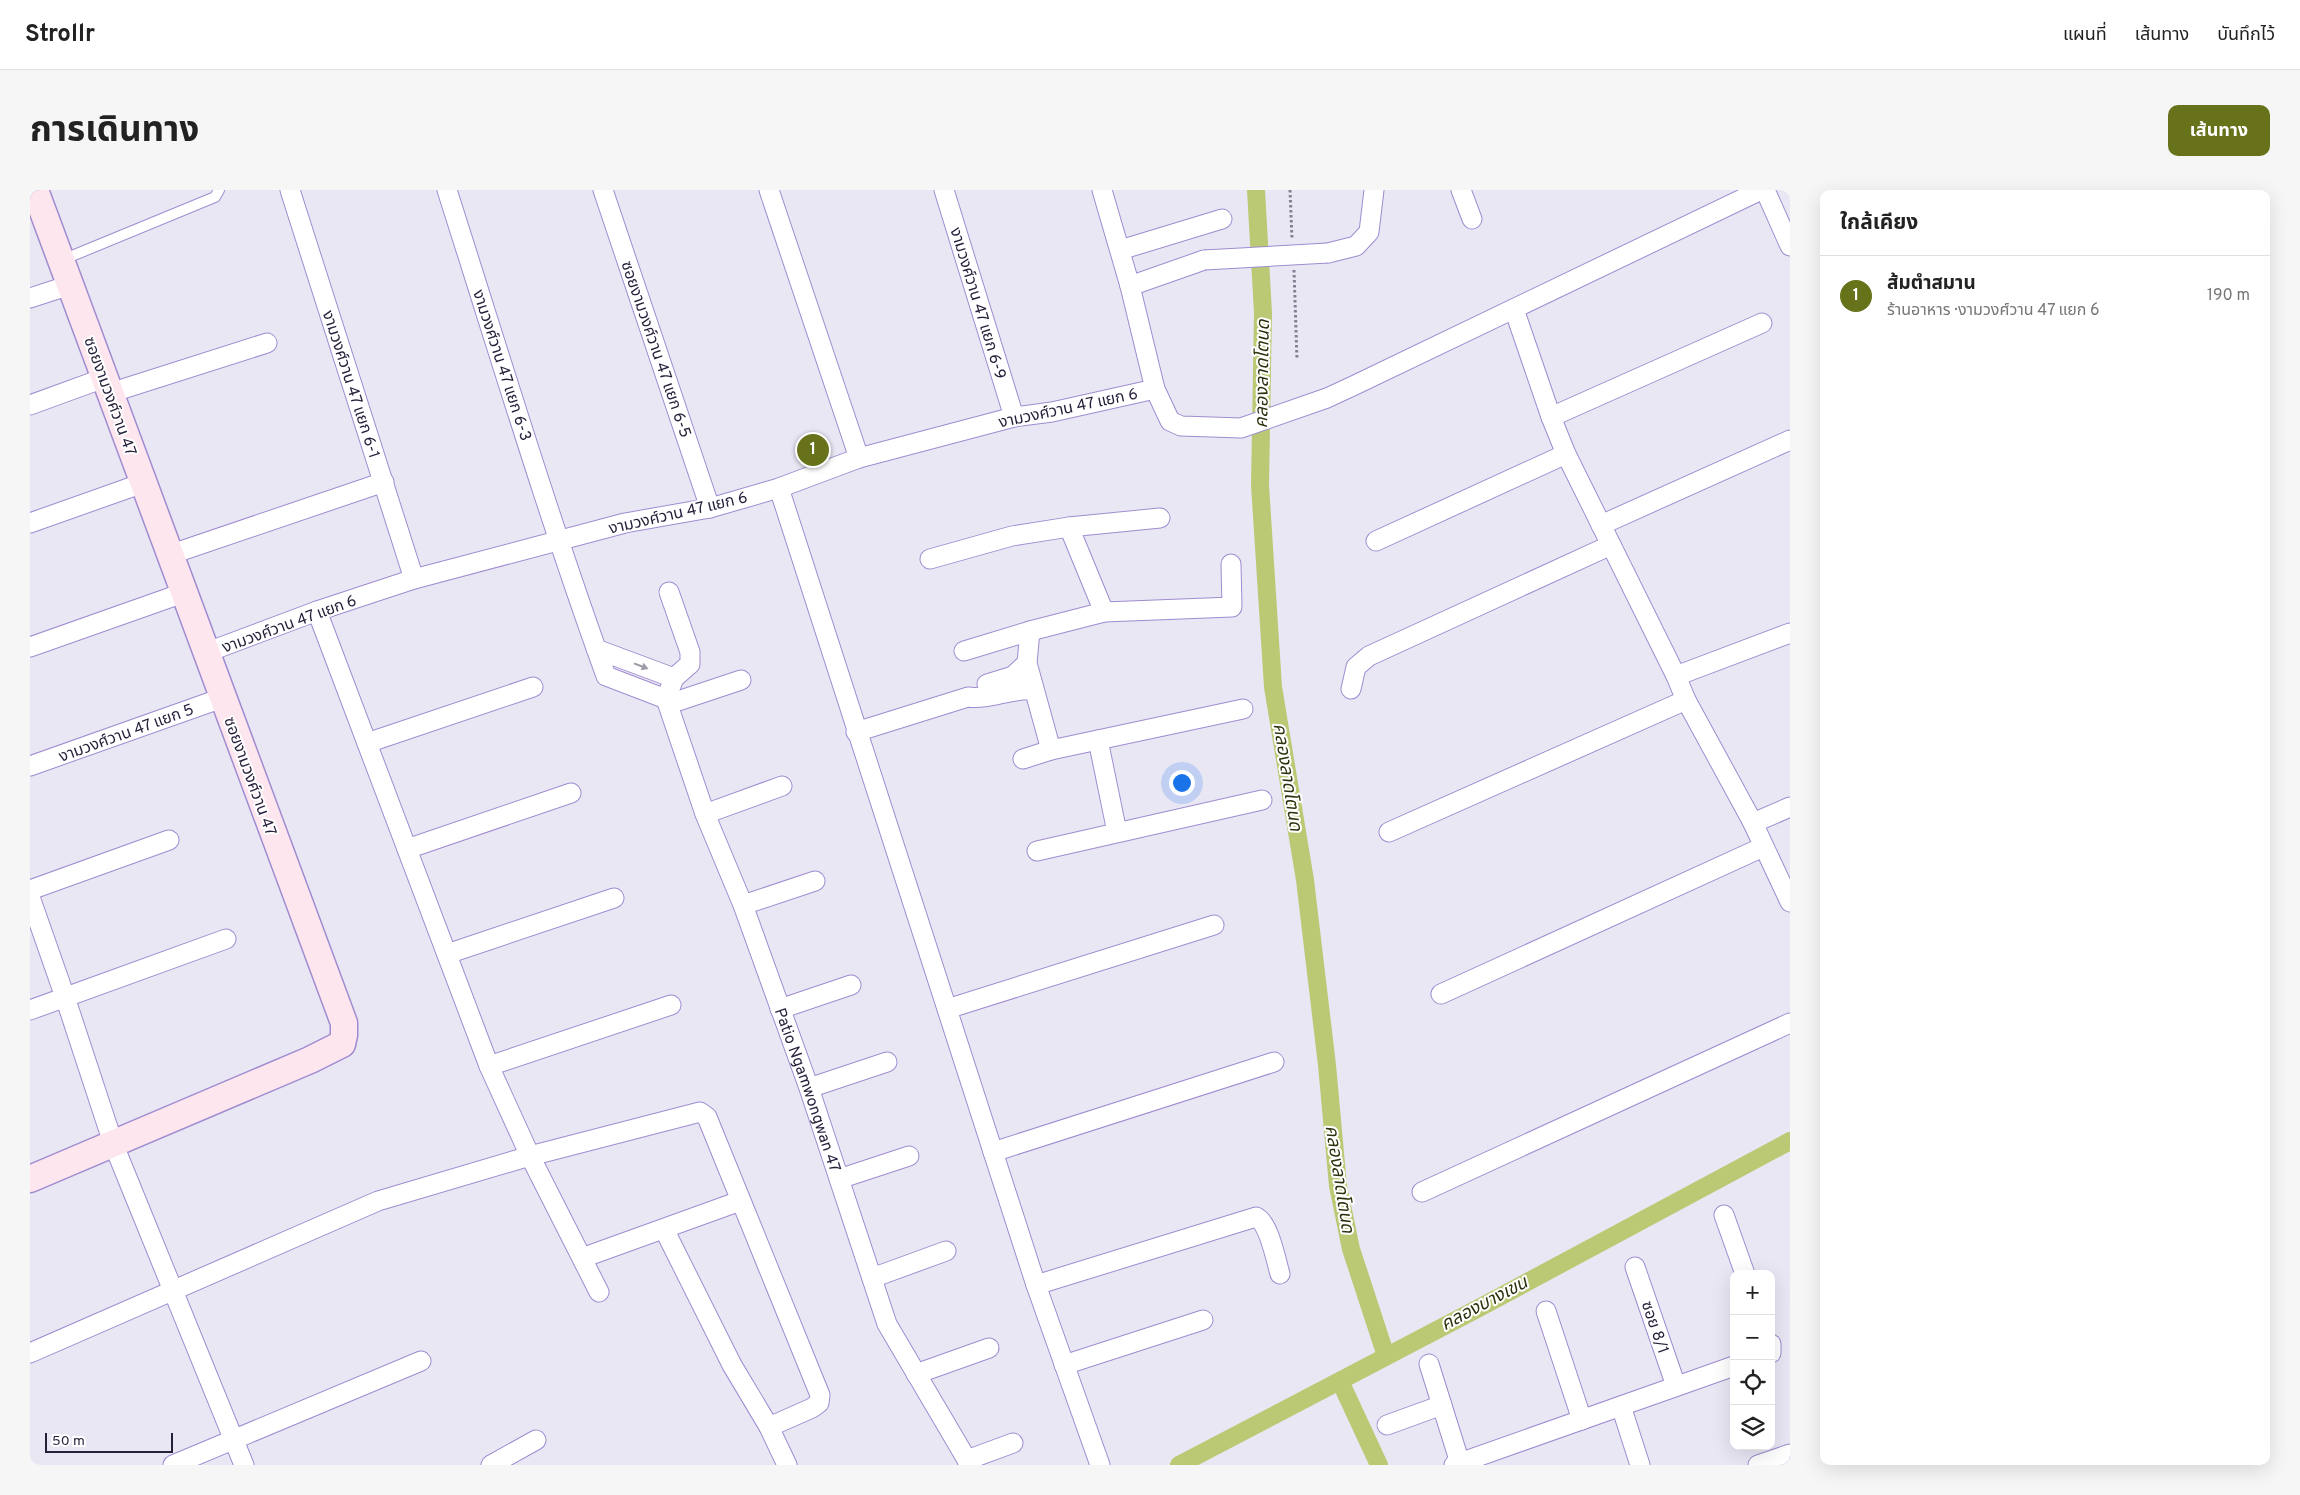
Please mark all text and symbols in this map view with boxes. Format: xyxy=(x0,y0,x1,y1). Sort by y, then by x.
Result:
text: Strollr xyxy=(25,20,95,50)
text: แผนที่ xyxy=(2063,24,2107,47)
text: เส้นทาง xyxy=(2135,24,2189,47)
text: บันทึกไว้ xyxy=(2217,24,2275,47)
button: เส้นทาง xyxy=(2168,105,2270,156)
text: การเดินทาง xyxy=(30,110,199,154)
text: ใกล้เคียง xyxy=(1840,210,1918,237)
street label: งามวงศ์วาน 47 แยก 6-9 xyxy=(944,225,1010,382)
street label: ซอยงามวงศ์วาน 47 แยก 6-5 xyxy=(615,259,695,441)
text: ส้มตำสมาน xyxy=(1887,272,1976,296)
text: 1 xyxy=(1853,286,1859,306)
text: 190 m xyxy=(2207,286,2250,306)
street label: งามวงศ์วาน 47 แยก 6-3 xyxy=(467,288,535,444)
text: ร้านอาหาร · งามวงศ์วาน 47 แยก 6 xyxy=(1887,301,2100,321)
street label: งามวงศ์วาน 47 แยก 6-1 xyxy=(317,308,383,461)
water label: คลองลาดโตนด xyxy=(1251,318,1276,429)
street label: ซอยงามวงศ์วาน 47 xyxy=(78,334,140,459)
street label: งามวงศ์วาน 47 แยก 6 xyxy=(997,384,1140,433)
pin: 1 xyxy=(797,431,829,469)
street label: งามวงศ์วาน 47 แยก 6 xyxy=(607,488,750,540)
street label: งามวงศ์วาน 47 แยก 6 xyxy=(220,591,360,658)
one-way arrow xyxy=(634,663,649,670)
street label: งามวงศ์วาน 47 แยก 5 xyxy=(57,700,197,768)
street label: ซอยงามวงศ์วาน 47 xyxy=(218,714,280,839)
water label: คลองลาดโตนด xyxy=(1267,722,1307,834)
your location xyxy=(1169,770,1195,796)
street label: Patio Ngamwongwan 47 xyxy=(769,1006,844,1175)
water label: คลองลาดโตนด xyxy=(1319,1124,1359,1236)
map controls xyxy=(1730,1270,1775,1450)
button: + xyxy=(1730,1270,1775,1315)
water label: คลองบางเขน xyxy=(1437,1271,1533,1337)
street label: ซอย 8/1 xyxy=(1636,1299,1672,1357)
button: − xyxy=(1730,1315,1775,1360)
button: locate xyxy=(1730,1360,1775,1405)
button: layers xyxy=(1730,1405,1775,1450)
scale bar xyxy=(45,1430,172,1453)
text: 50 m xyxy=(52,1433,85,1450)

